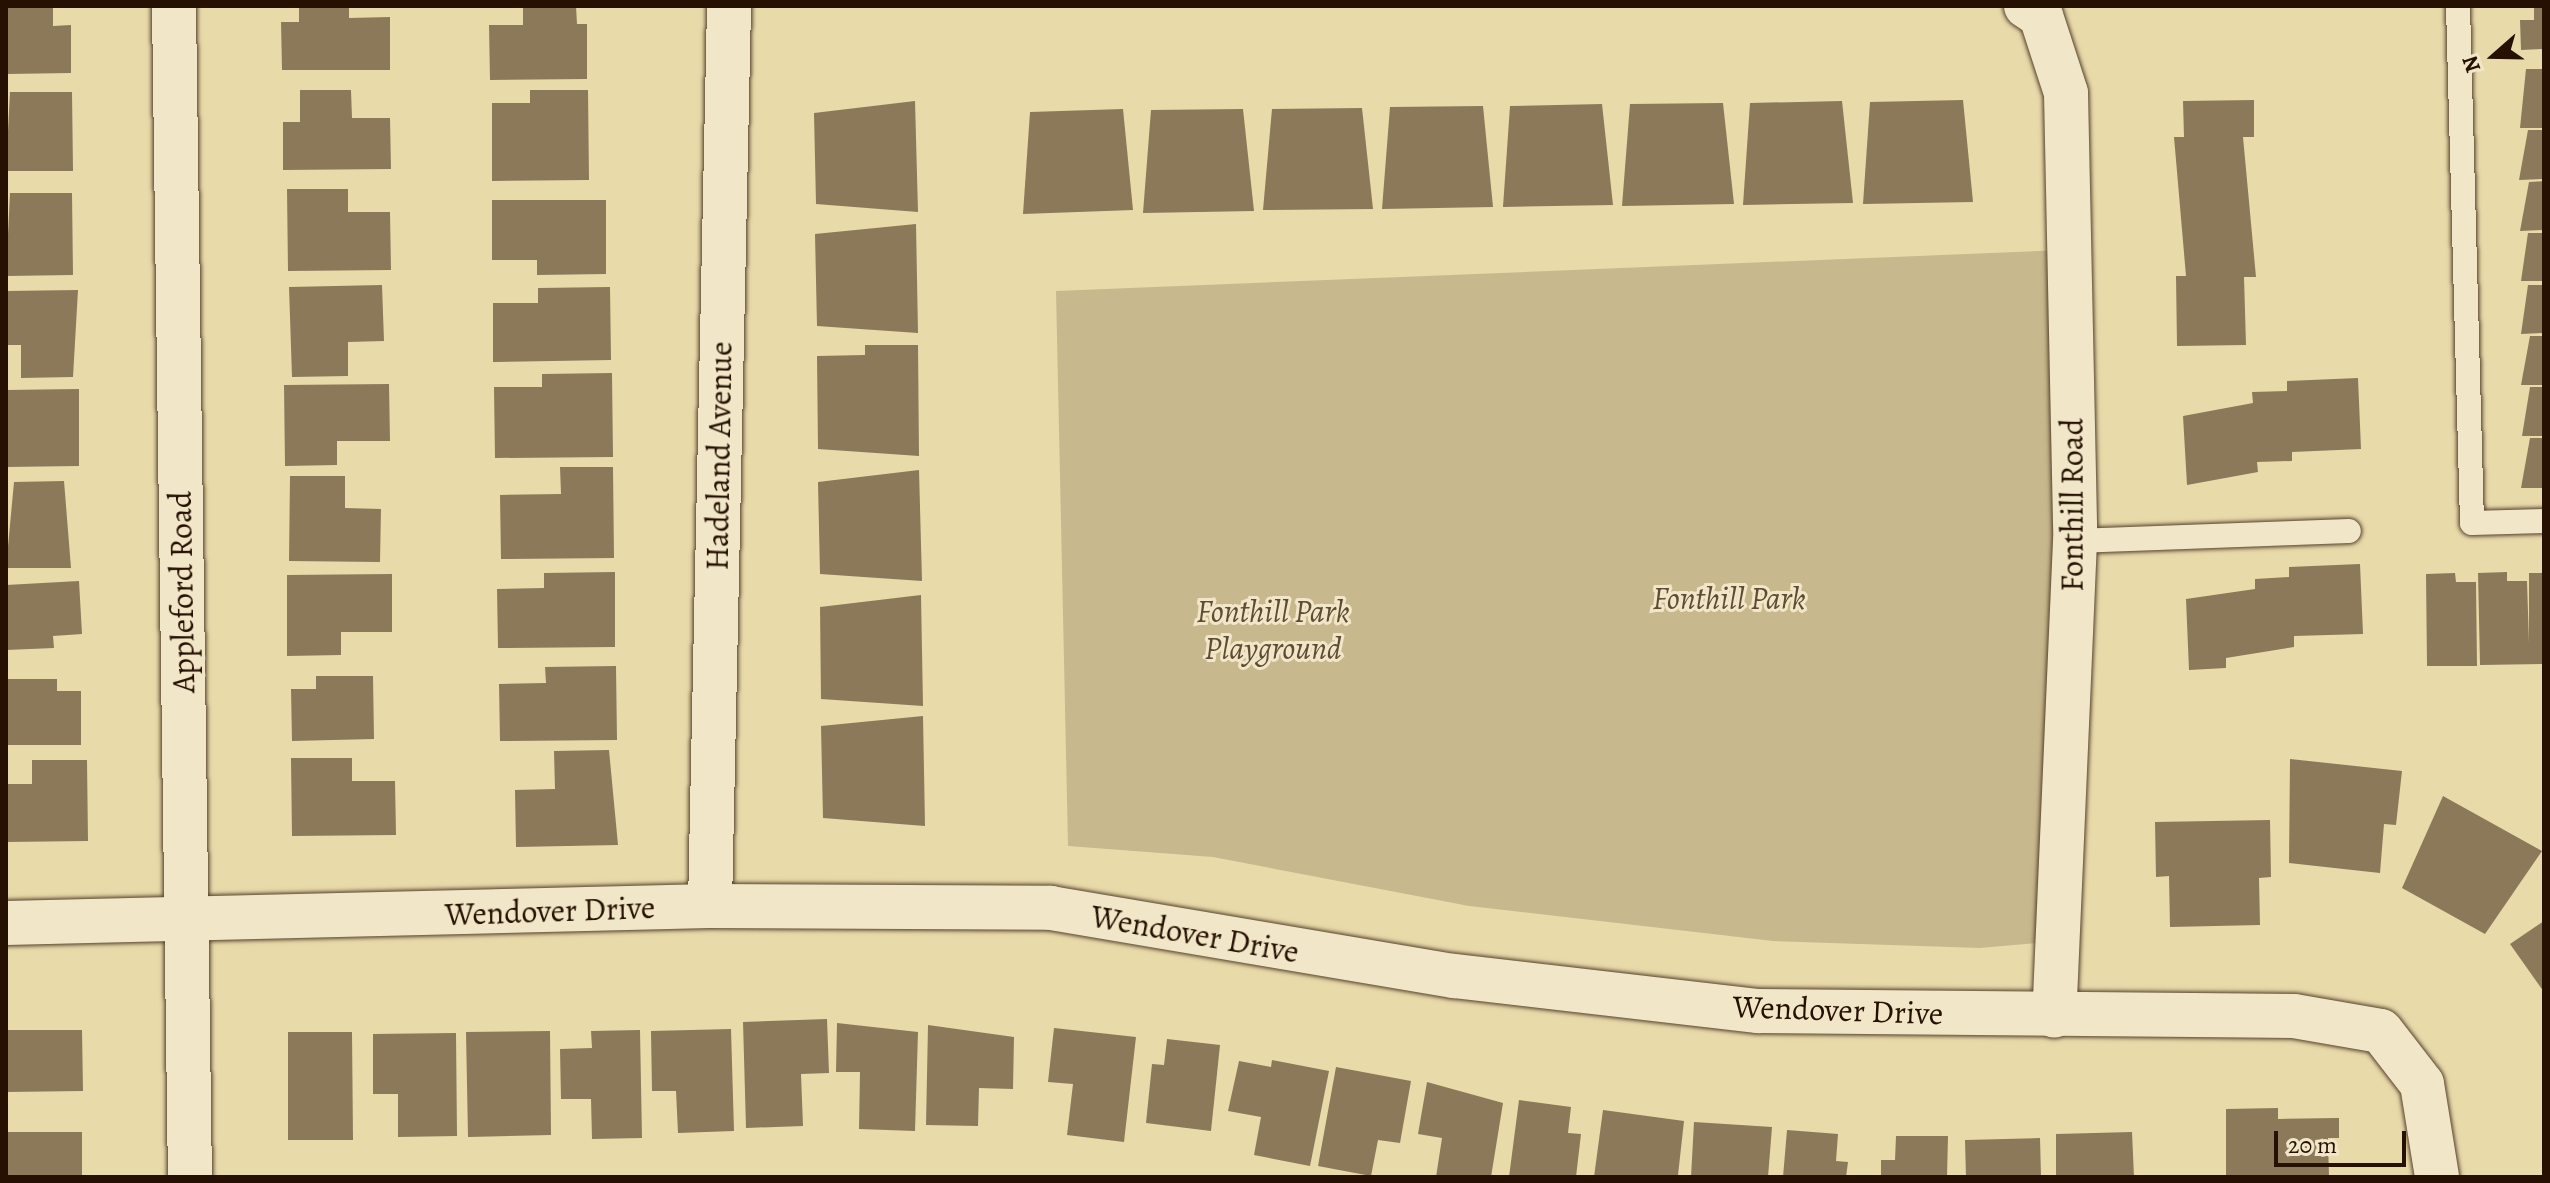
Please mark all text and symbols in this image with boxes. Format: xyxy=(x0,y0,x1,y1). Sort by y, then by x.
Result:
north arrow xyxy=(2454,16,2534,96)
text: N xyxy=(2455,52,2488,77)
street label: Hadeland Avenue xyxy=(698,341,740,571)
street label: Fonthill Road xyxy=(2053,418,2091,592)
street label: Appleford Road xyxy=(161,491,203,693)
park label: Fonthill Park xyxy=(1652,579,1806,617)
park label: Fonthill Park Playground xyxy=(1196,593,1350,668)
street label: Wendover Drive xyxy=(444,888,656,934)
street label: Wendover Drive xyxy=(1088,897,1302,971)
street label: Wendover Drive xyxy=(1732,987,1944,1033)
scale bar xyxy=(2278,1115,2410,1165)
text: 20 m xyxy=(2288,1129,2337,1161)

